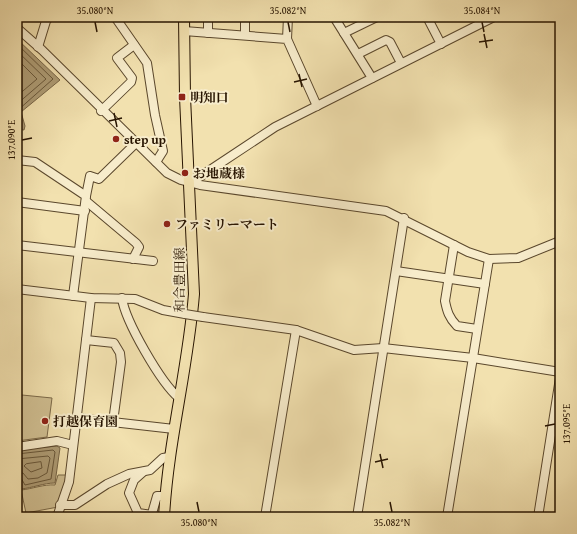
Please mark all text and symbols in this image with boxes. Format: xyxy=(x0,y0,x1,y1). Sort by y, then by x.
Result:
text: 35.080°N xyxy=(77,3,114,18)
text: 35.082°N xyxy=(270,3,307,18)
text: 35.084°N xyxy=(464,3,501,18)
place label: 明知口 xyxy=(190,88,229,107)
marker: 明知口 xyxy=(177,92,187,102)
text: 137.090°E xyxy=(4,120,19,160)
place label: step up xyxy=(124,130,167,149)
marker: step up xyxy=(111,134,121,144)
place label: お地蔵様 xyxy=(193,164,245,183)
marker: お地蔵様 xyxy=(180,168,190,178)
place label: ファミリーマート xyxy=(175,215,279,234)
marker: ファミリーマート xyxy=(162,219,172,229)
street label: 和合豊田線 xyxy=(170,247,189,313)
text: 137.095°E xyxy=(559,404,574,444)
place label: 打越保育園 xyxy=(53,412,118,431)
marker: 打越保育園 xyxy=(40,416,50,426)
text: 35.080°N xyxy=(181,515,218,530)
text: 35.082°N xyxy=(374,515,411,530)

